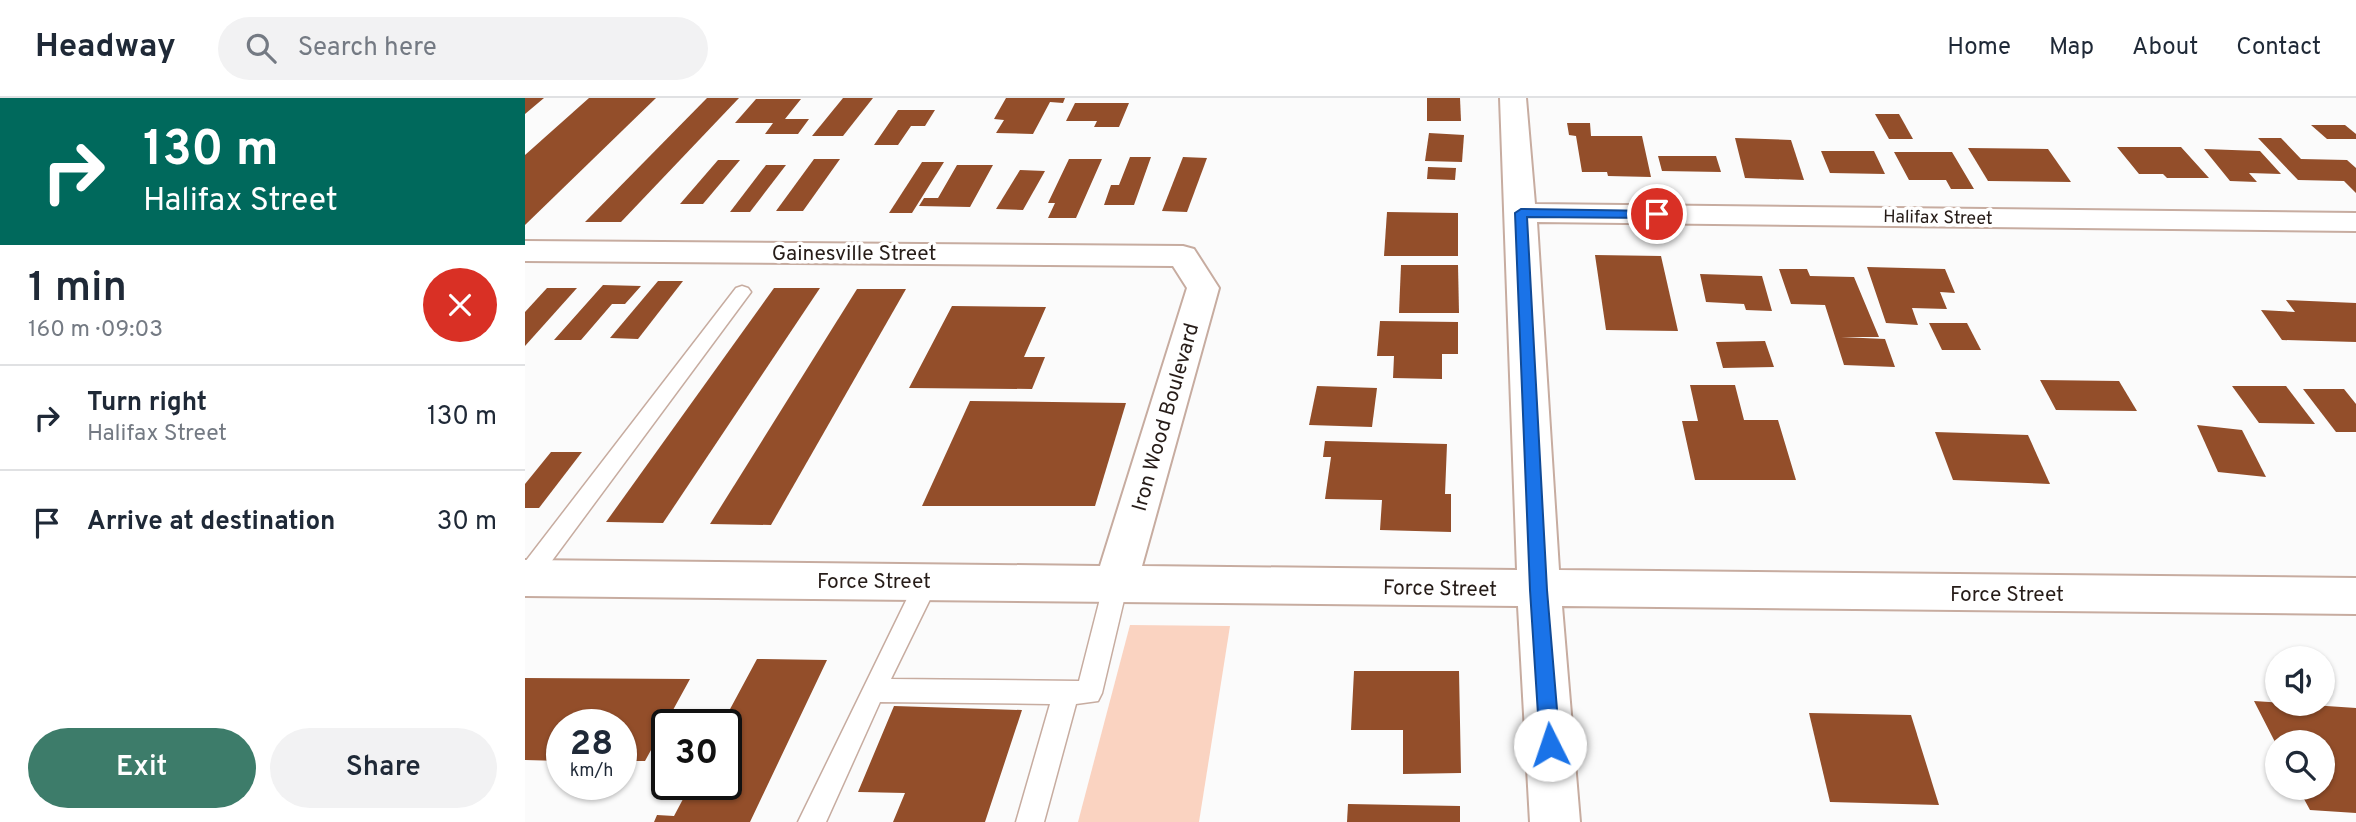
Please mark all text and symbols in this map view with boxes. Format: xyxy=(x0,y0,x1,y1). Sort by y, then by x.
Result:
search box xyxy=(218,17,708,80)
text: Headway xyxy=(35,27,176,69)
icon: search xyxy=(242,29,280,67)
text: Search here xyxy=(298,32,437,65)
text: Home xyxy=(1947,33,2011,63)
text: Map xyxy=(2049,33,2094,63)
text: About xyxy=(2132,33,2198,63)
text: Contact xyxy=(2236,33,2321,63)
text: 130 m xyxy=(143,121,279,183)
icon: right xyxy=(28,126,119,217)
text: Halifax Street xyxy=(143,182,338,222)
pin xyxy=(1627,184,1687,244)
icon: arrive xyxy=(1638,195,1676,233)
street label: Halifax Street xyxy=(1883,206,1993,231)
street label: Gainesville Street xyxy=(772,241,936,268)
text: 1 min xyxy=(28,263,127,316)
button: close xyxy=(423,268,497,342)
text: 160 m · 09:03 xyxy=(28,316,163,345)
street label: Iron Wood Boulevard xyxy=(1127,320,1206,515)
text: Turn right xyxy=(87,387,207,420)
icon: right xyxy=(28,399,66,437)
text: 130 m xyxy=(427,401,497,434)
text: Halifax Street xyxy=(87,420,227,449)
icon: arrive xyxy=(28,504,66,542)
text: Arrive at destination xyxy=(87,506,335,539)
text: 30 m xyxy=(437,506,497,539)
street label: Force Street xyxy=(817,569,931,596)
street label: Force Street xyxy=(1383,575,1497,604)
street label: Force Street xyxy=(1950,582,2064,609)
map controls xyxy=(2265,646,2335,800)
button: sound xyxy=(2265,646,2335,716)
position arrow xyxy=(1513,708,1587,782)
speed limit sign: 30 xyxy=(651,709,742,800)
text: 28 xyxy=(570,723,613,767)
button: Exit xyxy=(28,728,256,808)
button: Share xyxy=(270,728,497,808)
button: search xyxy=(2265,730,2335,800)
text: km/h xyxy=(570,760,613,783)

